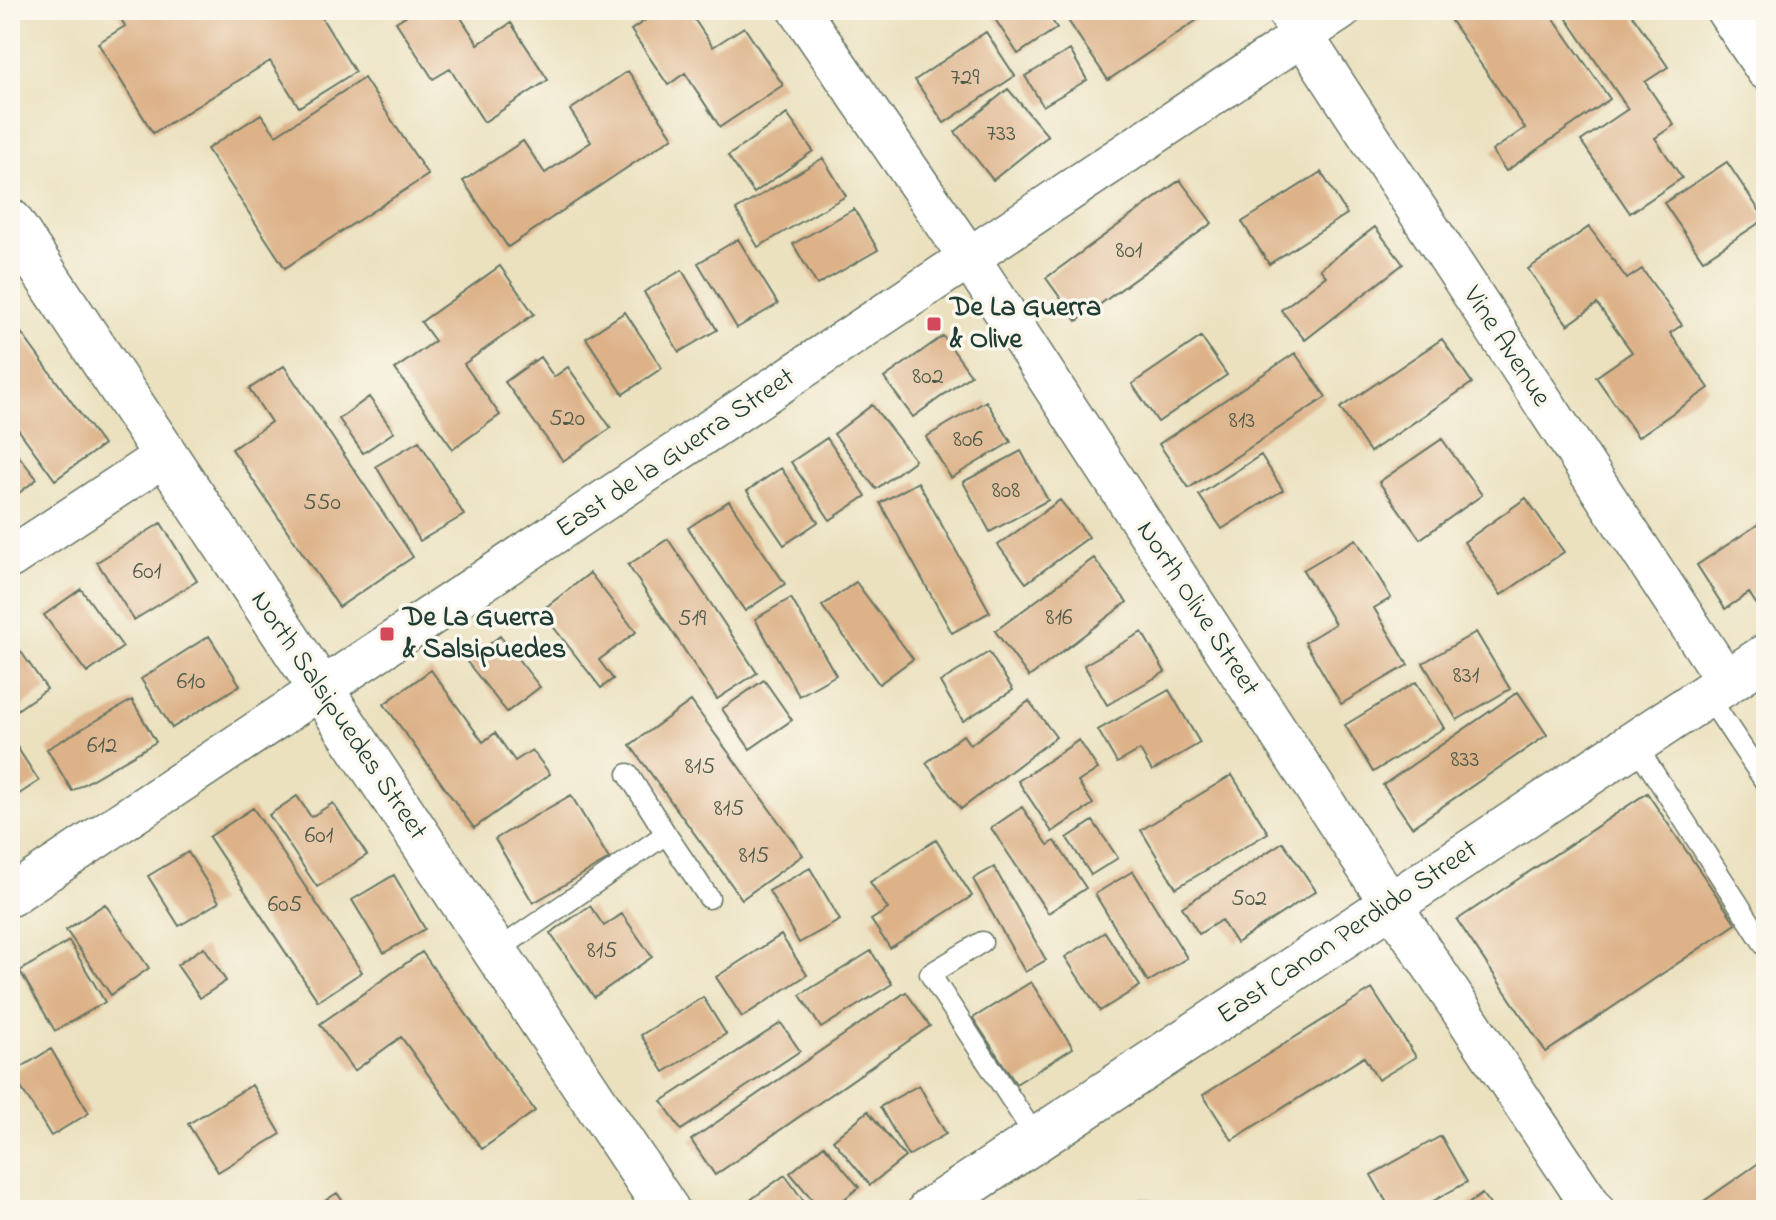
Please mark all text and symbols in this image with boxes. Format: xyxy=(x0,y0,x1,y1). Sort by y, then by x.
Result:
house number: 729 xyxy=(950,61,980,96)
house number: 733 xyxy=(986,117,1016,152)
house number: 801 xyxy=(1116,234,1143,269)
street label: Vine Avenue xyxy=(1451,278,1561,416)
place label: De La Guerra & Olive xyxy=(948,288,1101,361)
marker: De La Guerra & Olive xyxy=(925,315,943,333)
street label: East de la Guerra Street xyxy=(548,358,804,550)
house number: 802 xyxy=(912,360,944,395)
house number: 520 xyxy=(549,402,585,437)
house number: 813 xyxy=(1229,404,1255,439)
house number: 806 xyxy=(953,423,983,458)
house number: 808 xyxy=(992,474,1020,509)
house number: 550 xyxy=(303,486,341,521)
street label: North Olive Street xyxy=(1125,513,1269,705)
house number: 601 xyxy=(133,555,162,590)
street label: North Salsipuedes Street xyxy=(239,583,437,849)
place label: De La Guerra & Salsipuedes xyxy=(401,598,566,671)
house number: 816 xyxy=(1045,601,1073,636)
house number: 519 xyxy=(678,602,707,637)
marker: De La Guerra & Salsipuedes xyxy=(378,625,396,643)
house number: 831 xyxy=(1453,659,1480,694)
house number: 610 xyxy=(177,665,205,700)
house number: 612 xyxy=(87,729,117,764)
house number: 833 xyxy=(1451,743,1479,778)
house number: 815 xyxy=(685,750,715,785)
house number: 815 xyxy=(714,792,744,827)
house number: 601 xyxy=(305,819,334,854)
street label: East Canon Perdido Street xyxy=(1209,830,1487,1036)
house number: 815 xyxy=(739,839,769,874)
house number: 502 xyxy=(1231,882,1267,917)
house number: 605 xyxy=(268,888,303,923)
house number: 815 xyxy=(587,934,617,969)

